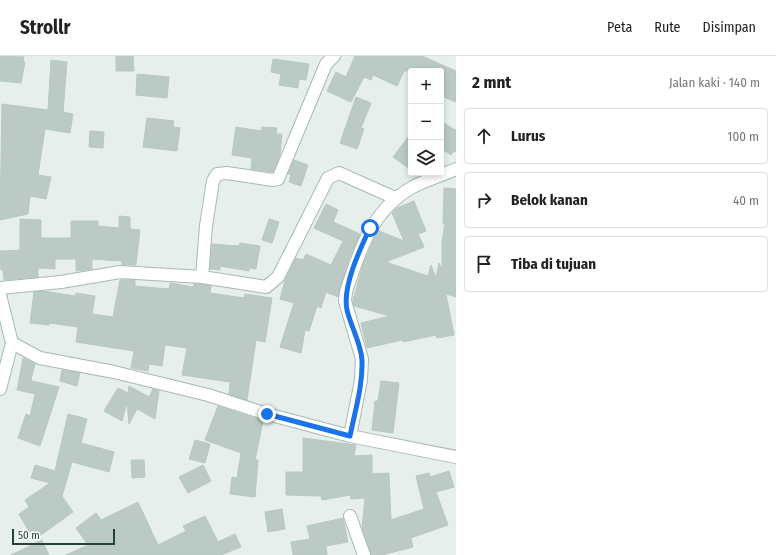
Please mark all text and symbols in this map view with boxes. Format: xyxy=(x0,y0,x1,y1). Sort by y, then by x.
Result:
text: Strollr xyxy=(20,16,70,39)
text: Peta xyxy=(607,19,632,36)
text: Rute xyxy=(654,19,681,36)
text: Disimpan xyxy=(703,19,756,36)
map controls xyxy=(408,68,444,176)
button: + xyxy=(408,68,444,104)
text: 2 mnt xyxy=(472,72,511,93)
text: Jalan kaki · 140 m xyxy=(669,75,760,90)
button: − xyxy=(408,104,444,140)
icon: ahead xyxy=(473,125,495,147)
text: Lurus xyxy=(511,127,545,145)
text: 100 m xyxy=(727,129,759,144)
button: layers xyxy=(408,140,444,176)
icon: right xyxy=(473,189,495,211)
text: Belok kanan xyxy=(511,191,588,209)
text: 40 m xyxy=(733,193,759,208)
route start xyxy=(361,219,379,237)
icon: arrive xyxy=(473,253,495,275)
text: Tiba di tujuan xyxy=(511,255,596,273)
route end xyxy=(258,405,276,423)
scale bar xyxy=(12,527,115,546)
text: 50 m xyxy=(18,529,40,542)

